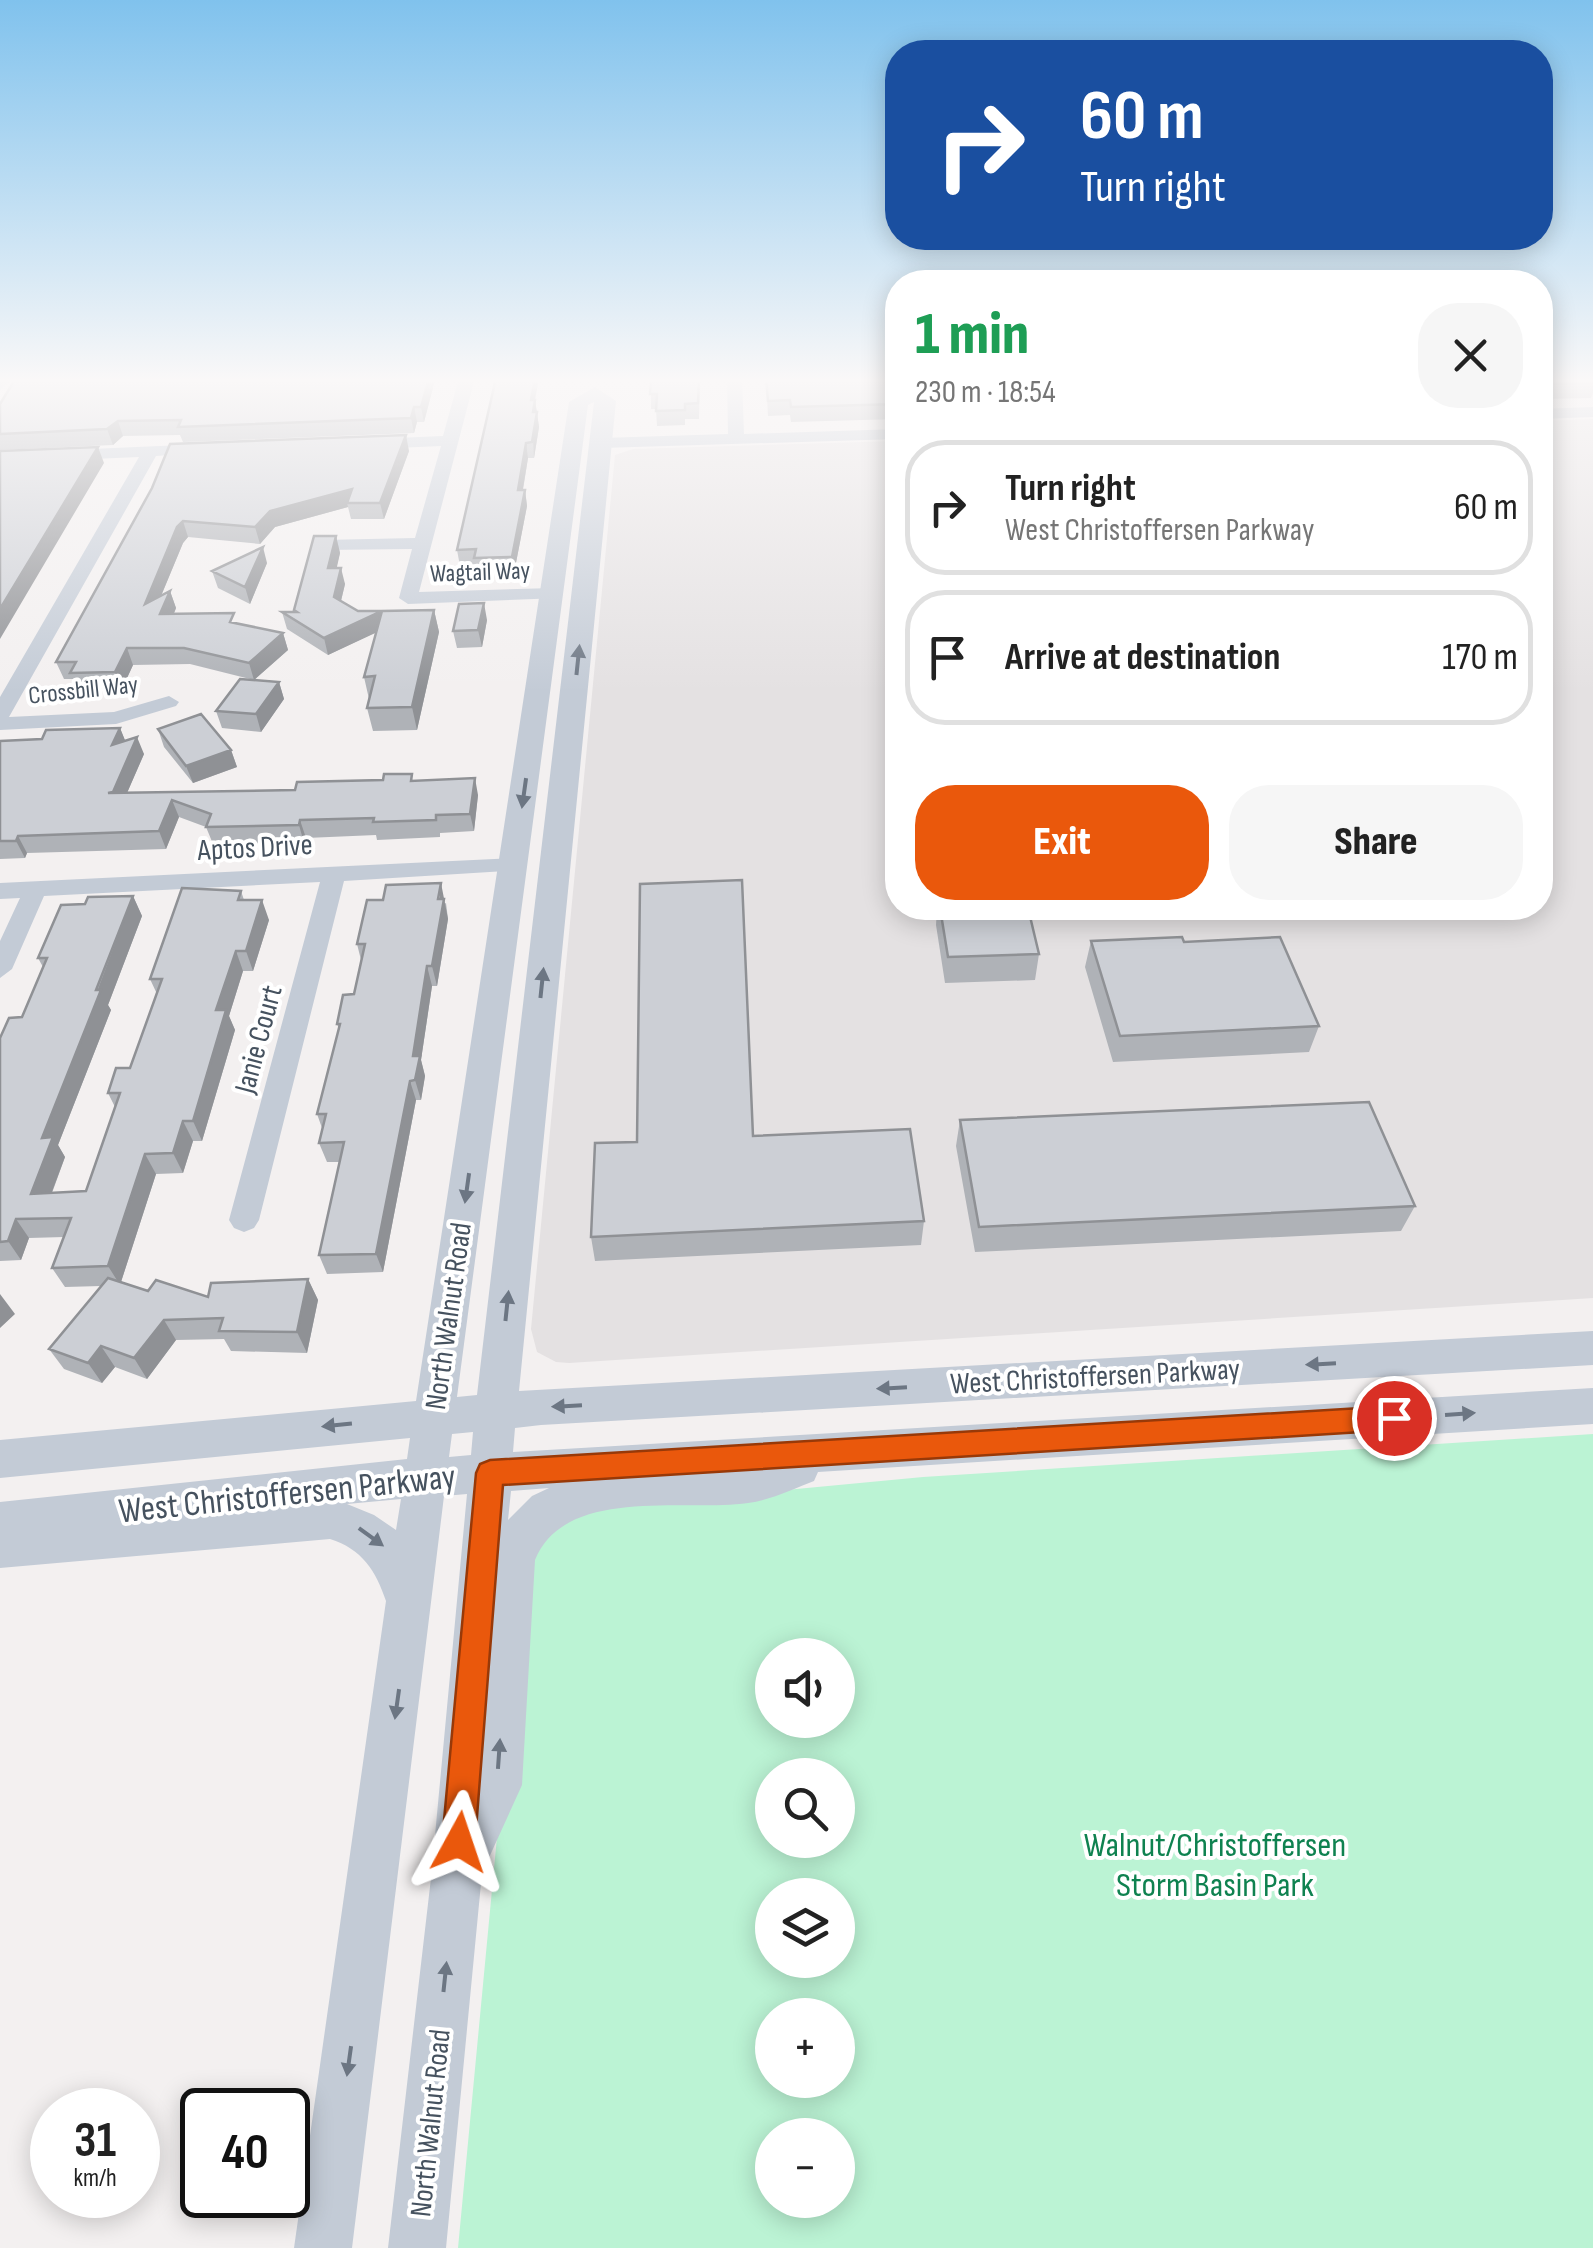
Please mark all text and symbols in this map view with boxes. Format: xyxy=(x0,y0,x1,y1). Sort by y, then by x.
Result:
text: 60 m xyxy=(1080,75,1204,159)
icon: right xyxy=(915,80,1045,210)
text: Turn right xyxy=(1080,160,1226,215)
text: 1 min xyxy=(915,299,1029,371)
button: close xyxy=(1418,303,1523,408)
text: 230 m · 18:54 xyxy=(915,373,1056,412)
text: Turn right xyxy=(1005,466,1136,511)
icon: right xyxy=(920,480,975,535)
text: 60 m xyxy=(1454,485,1518,530)
text: West Christoffersen Parkway xyxy=(1005,511,1314,550)
street label: Wagtail Way xyxy=(429,555,531,590)
icon: arrive xyxy=(920,630,975,685)
text: Arrive at destination xyxy=(1005,635,1280,680)
text: 170 m xyxy=(1442,635,1518,680)
one-way arrow xyxy=(570,644,586,676)
street label: Crossbill Way xyxy=(27,669,140,712)
one-way arrow xyxy=(515,778,531,809)
button: Exit xyxy=(915,785,1209,900)
button: Share xyxy=(1229,785,1523,900)
street label: Aptos Drive xyxy=(196,827,313,869)
one-way arrow xyxy=(534,967,550,999)
street label: Janie Court xyxy=(227,981,291,1098)
one-way arrow xyxy=(458,1173,474,1204)
street label: North Walnut Road xyxy=(418,1220,480,1412)
one-way arrow xyxy=(500,1290,516,1322)
street label: West Christoffersen Parkway xyxy=(949,1351,1241,1403)
one-way arrow xyxy=(1305,1356,1336,1372)
pin xyxy=(1352,1376,1437,1461)
one-way arrow xyxy=(875,1380,907,1396)
icon: arrive xyxy=(1367,1391,1422,1446)
one-way arrow xyxy=(551,1398,583,1414)
one-way arrow xyxy=(1445,1406,1477,1422)
one-way arrow xyxy=(320,1417,352,1433)
street label: West Christoffersen Parkway xyxy=(117,1455,458,1534)
one-way arrow xyxy=(358,1526,384,1546)
map controls xyxy=(755,1638,855,2218)
button: sound xyxy=(755,1638,855,1738)
one-way arrow xyxy=(388,1689,404,1721)
one-way arrow xyxy=(492,1738,508,1769)
button: search xyxy=(755,1758,855,1858)
position arrow xyxy=(407,1790,511,1894)
park label: Walnut/Christoffersen Storm Basin Park xyxy=(1084,1824,1346,1907)
button: layers xyxy=(755,1878,855,1978)
one-way arrow xyxy=(438,1961,454,1992)
button: + xyxy=(755,1998,855,2098)
street label: North Walnut Road xyxy=(403,2027,459,2219)
one-way arrow xyxy=(340,2046,356,2077)
speed limit sign: 40 xyxy=(180,2088,310,2218)
text: 31 xyxy=(74,2111,116,2171)
button: − xyxy=(755,2118,855,2218)
text: km/h xyxy=(73,2163,117,2194)

